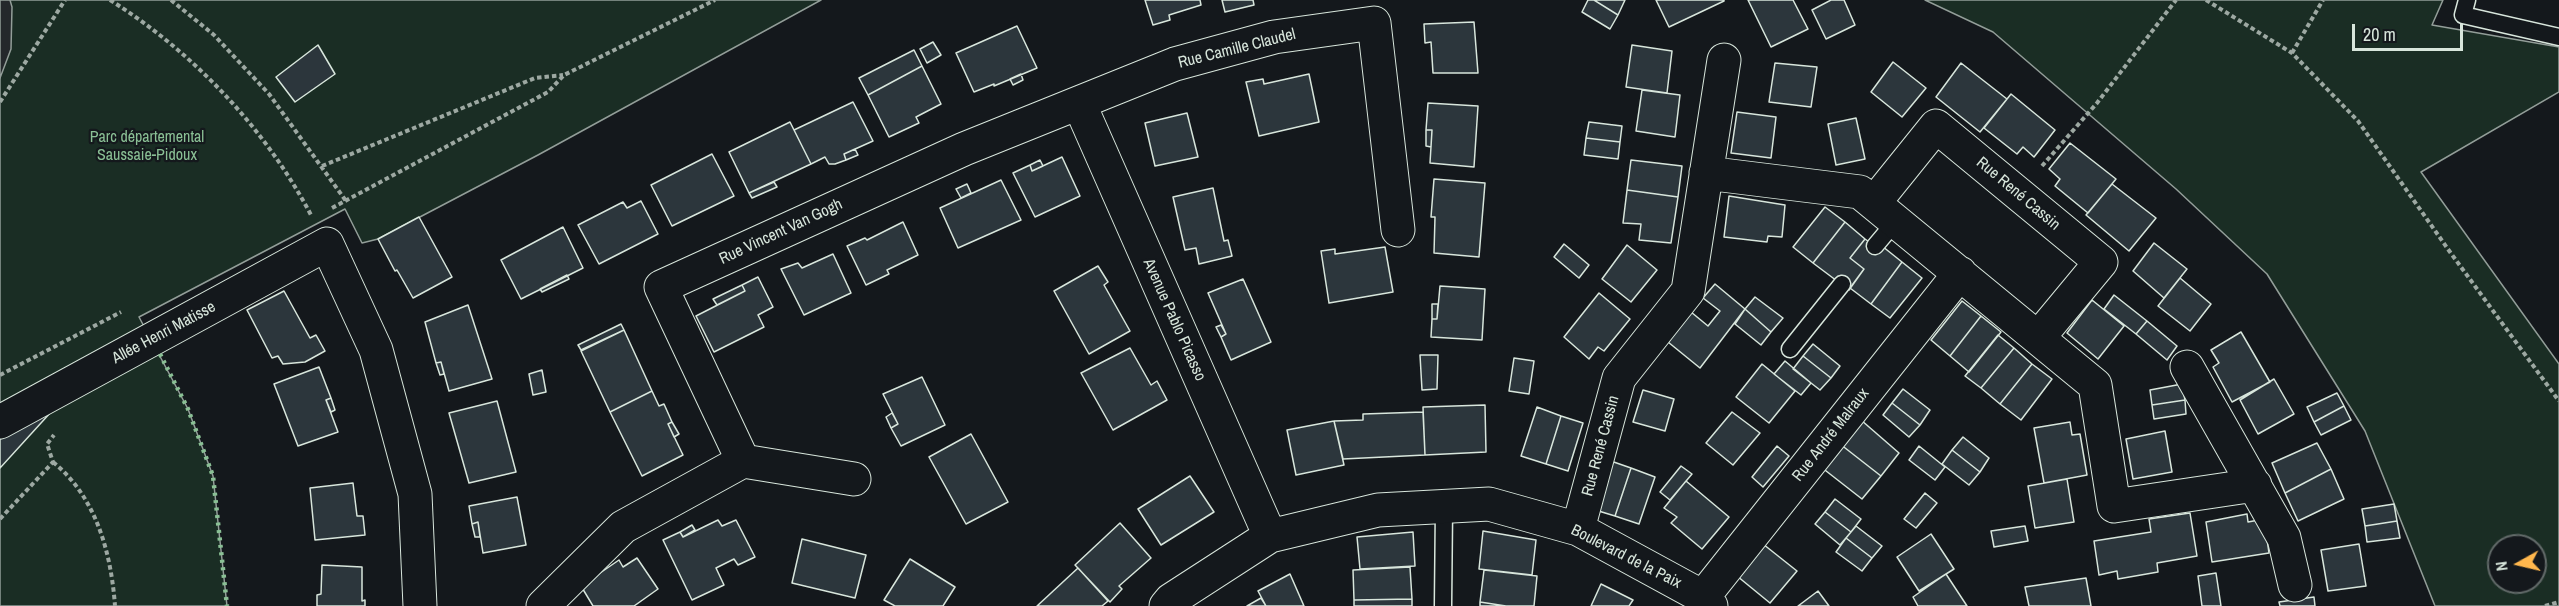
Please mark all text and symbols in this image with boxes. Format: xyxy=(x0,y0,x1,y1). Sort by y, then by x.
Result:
scale bar xyxy=(2355,12,2466,50)
text: 20 m xyxy=(2363,22,2396,47)
street label: Rue Camille Claudel xyxy=(1176,25,1298,73)
park label: Parc départemental Saussaie-Pidoux xyxy=(90,128,204,166)
street label: Rue René Cassin xyxy=(1972,153,2064,235)
street label: Rue Vincent Van Gogh xyxy=(716,195,846,269)
street label: Avenue Pablo Picasso xyxy=(1138,256,1210,384)
street label: Allée Henri Matisse xyxy=(109,298,219,368)
street label: Rue André Malraux xyxy=(1789,385,1873,485)
street label: Rue René Cassin xyxy=(1578,394,1624,498)
street label: Boulevard de la Paix xyxy=(1568,521,1684,593)
north arrow xyxy=(2487,534,2547,594)
text: N xyxy=(2490,560,2513,572)

